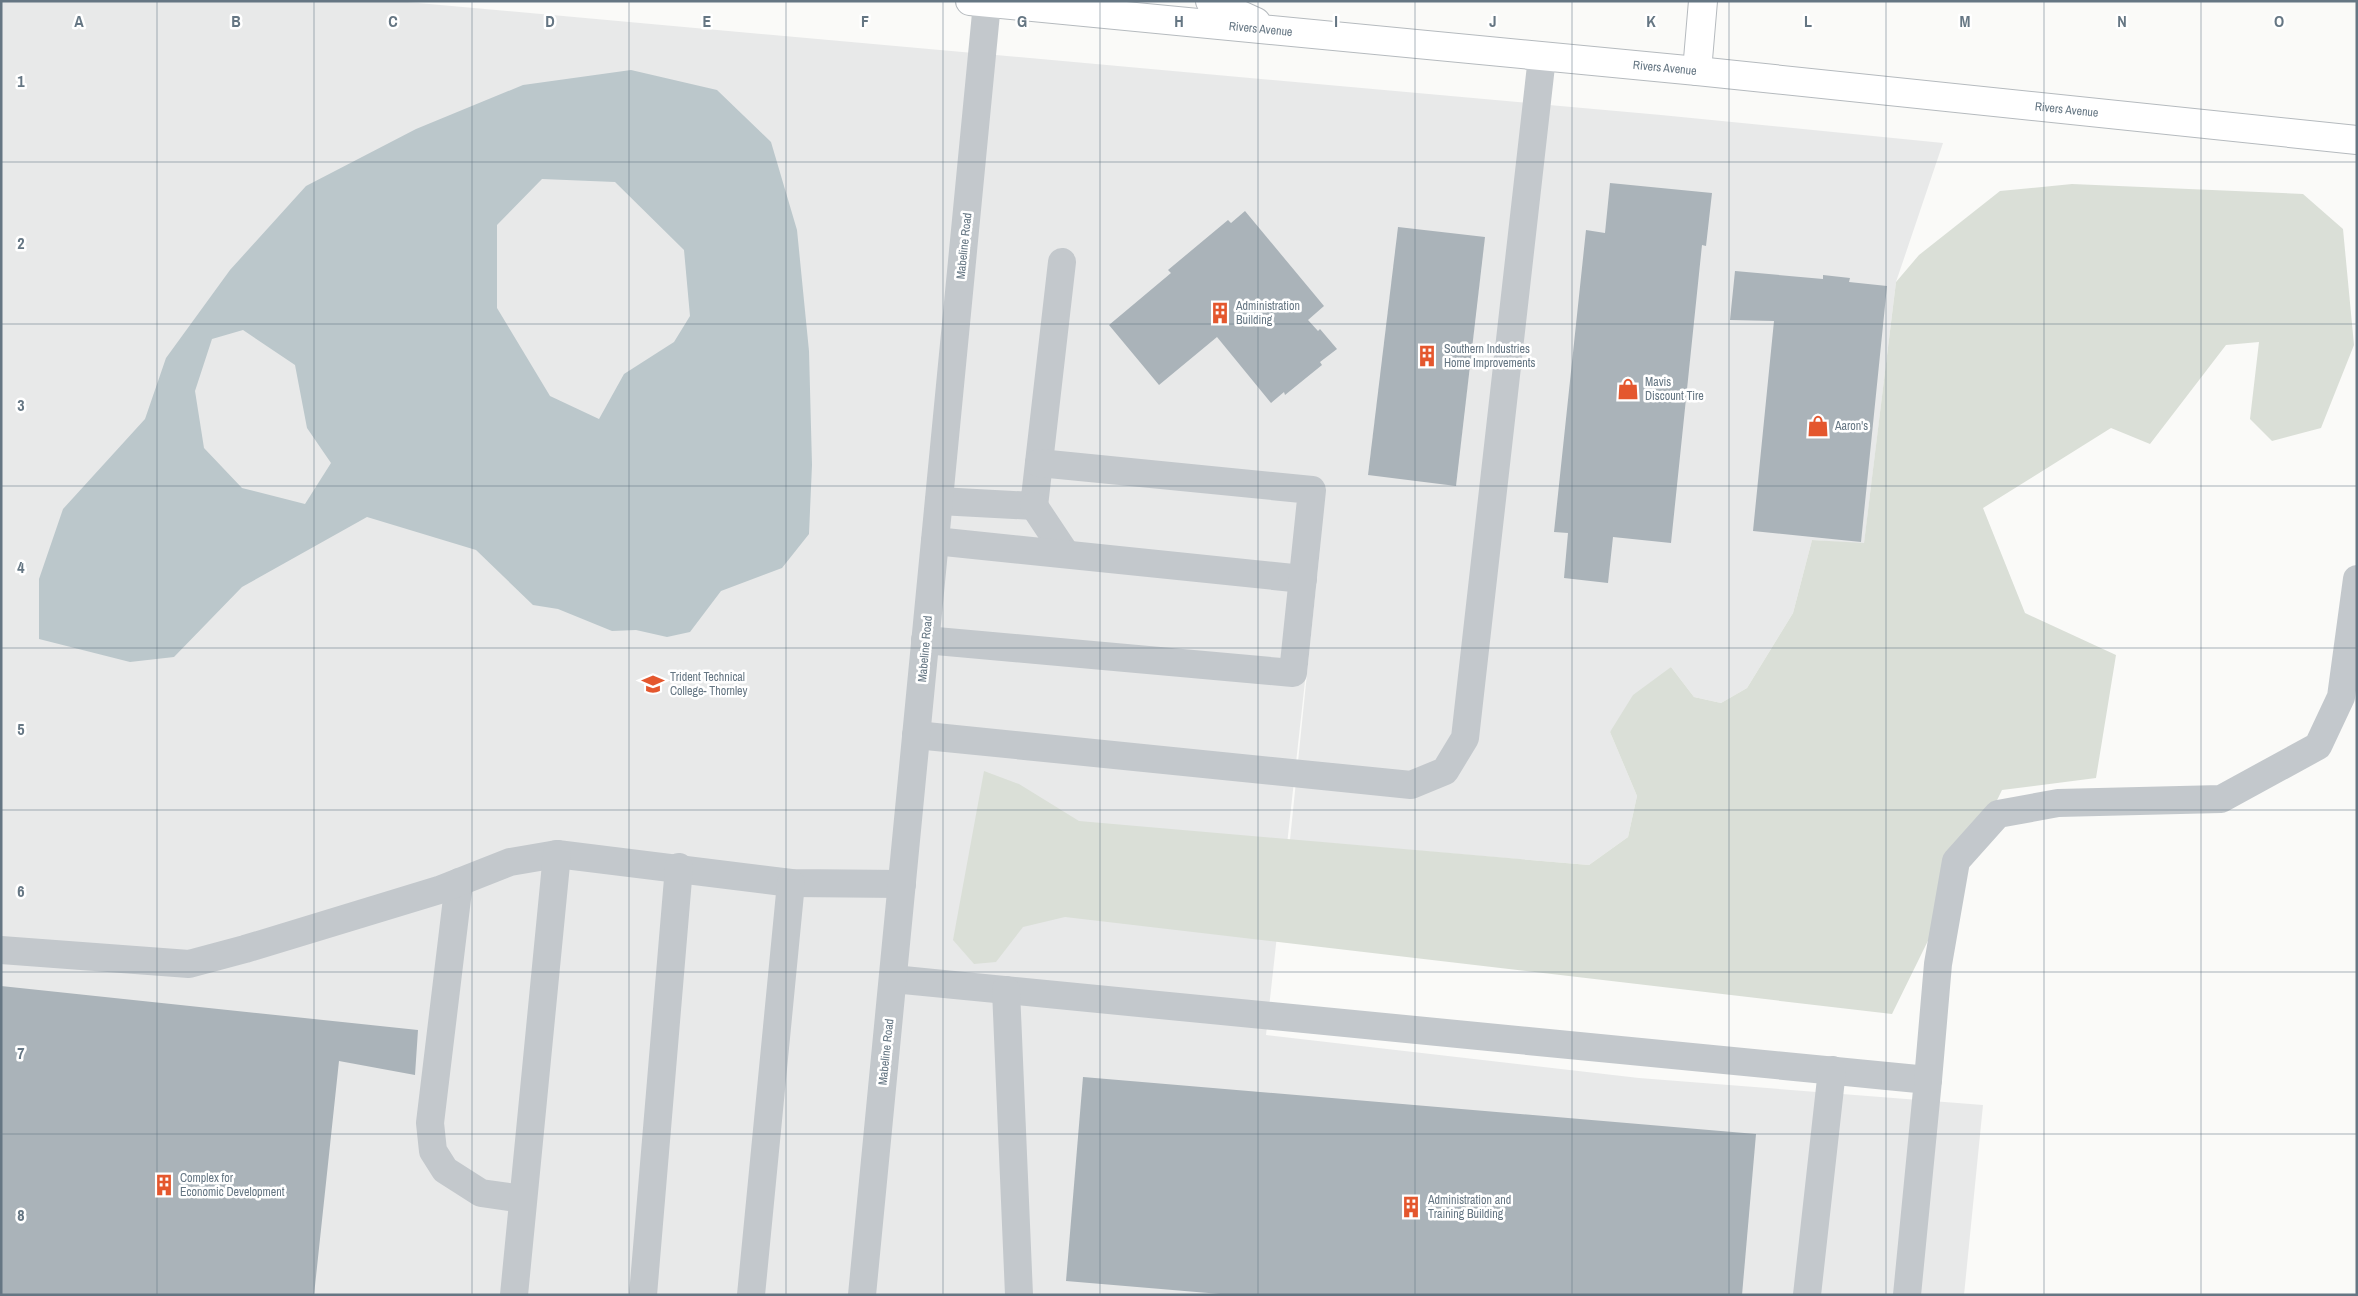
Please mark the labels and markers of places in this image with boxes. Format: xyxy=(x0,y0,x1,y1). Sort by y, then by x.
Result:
place label: Administration Building xyxy=(1235,298,1300,328)
building icon: Administration Building xyxy=(1207,300,1233,326)
place label: Southern Industries Home Improvements xyxy=(1444,341,1535,371)
building icon: Southern Industries Home Improvements xyxy=(1414,343,1440,369)
place label: Mavis Discount Tire xyxy=(1645,374,1704,404)
shop icon: Mavis Discount Tire xyxy=(1615,376,1641,402)
shop icon: Aaron's xyxy=(1805,413,1831,439)
place label: Aaron's xyxy=(1834,418,1868,434)
place label: Trident Technical College- Thornley xyxy=(670,669,748,699)
school or university icon: Trident Technical College- Thornley xyxy=(640,671,666,697)
place label: Complex for Economic Development xyxy=(180,1170,285,1200)
building icon: Complex for Economic Development xyxy=(151,1172,177,1198)
place label: Administration and Training Building xyxy=(1427,1192,1511,1222)
building icon: Administration and Training Building xyxy=(1398,1194,1424,1220)

